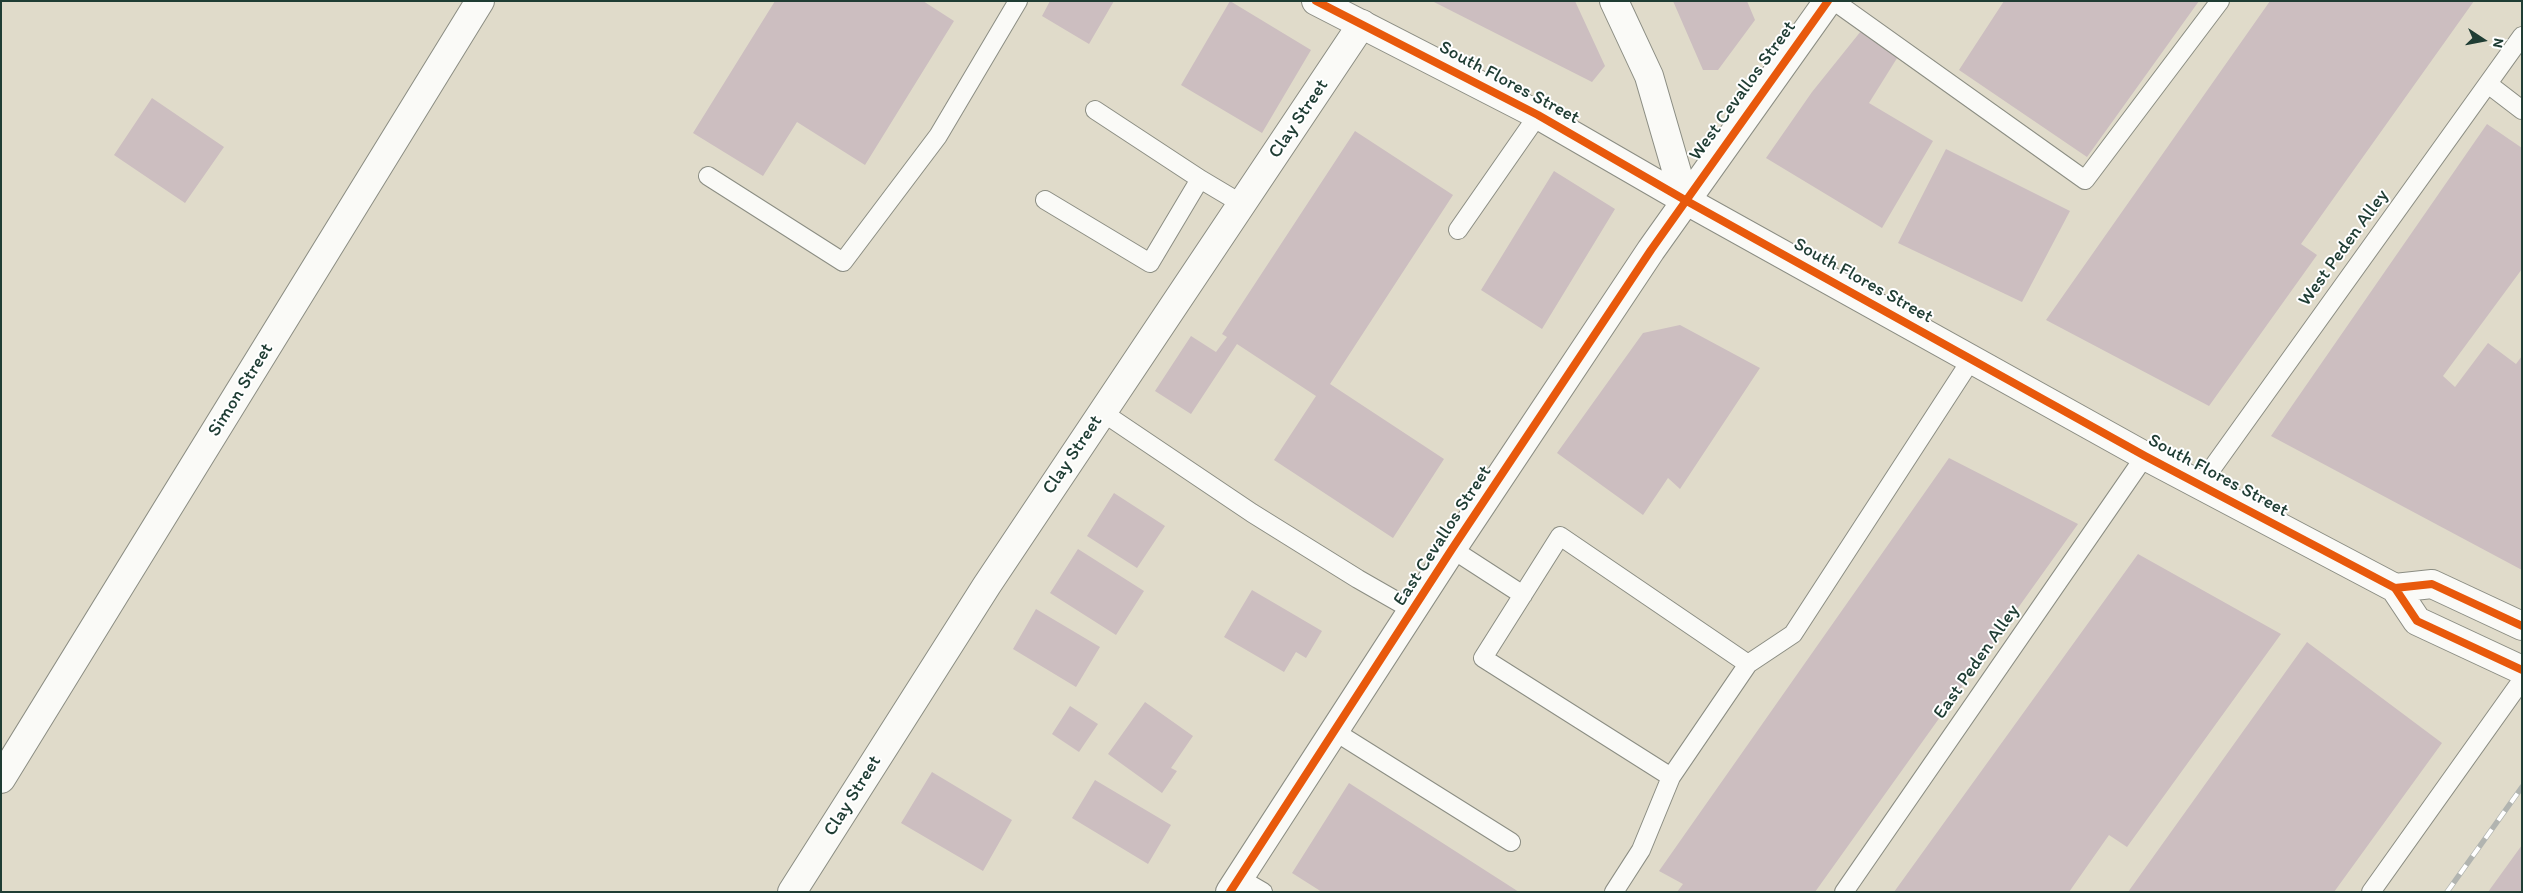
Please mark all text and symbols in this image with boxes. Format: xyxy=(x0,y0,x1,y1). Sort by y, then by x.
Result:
north arrow xyxy=(2458,15,2508,65)
street label: West Cevallos Street xyxy=(1685,17,1801,165)
street label: South Flores Street xyxy=(1435,36,1583,130)
text: N xyxy=(2489,37,2507,49)
street label: Clay Street xyxy=(1264,75,1334,163)
street label: West Peden Alley xyxy=(2294,185,2394,311)
street label: South Flores Street xyxy=(1789,233,1937,329)
street label: Simon Street xyxy=(203,339,279,441)
street label: Clay Street xyxy=(1038,411,1108,499)
street label: South Flores Street xyxy=(2144,429,2292,523)
street label: East Cevallos Street xyxy=(1389,461,1497,611)
street label: East Peden Alley xyxy=(1929,600,2025,724)
street label: Clay Street xyxy=(819,751,887,841)

